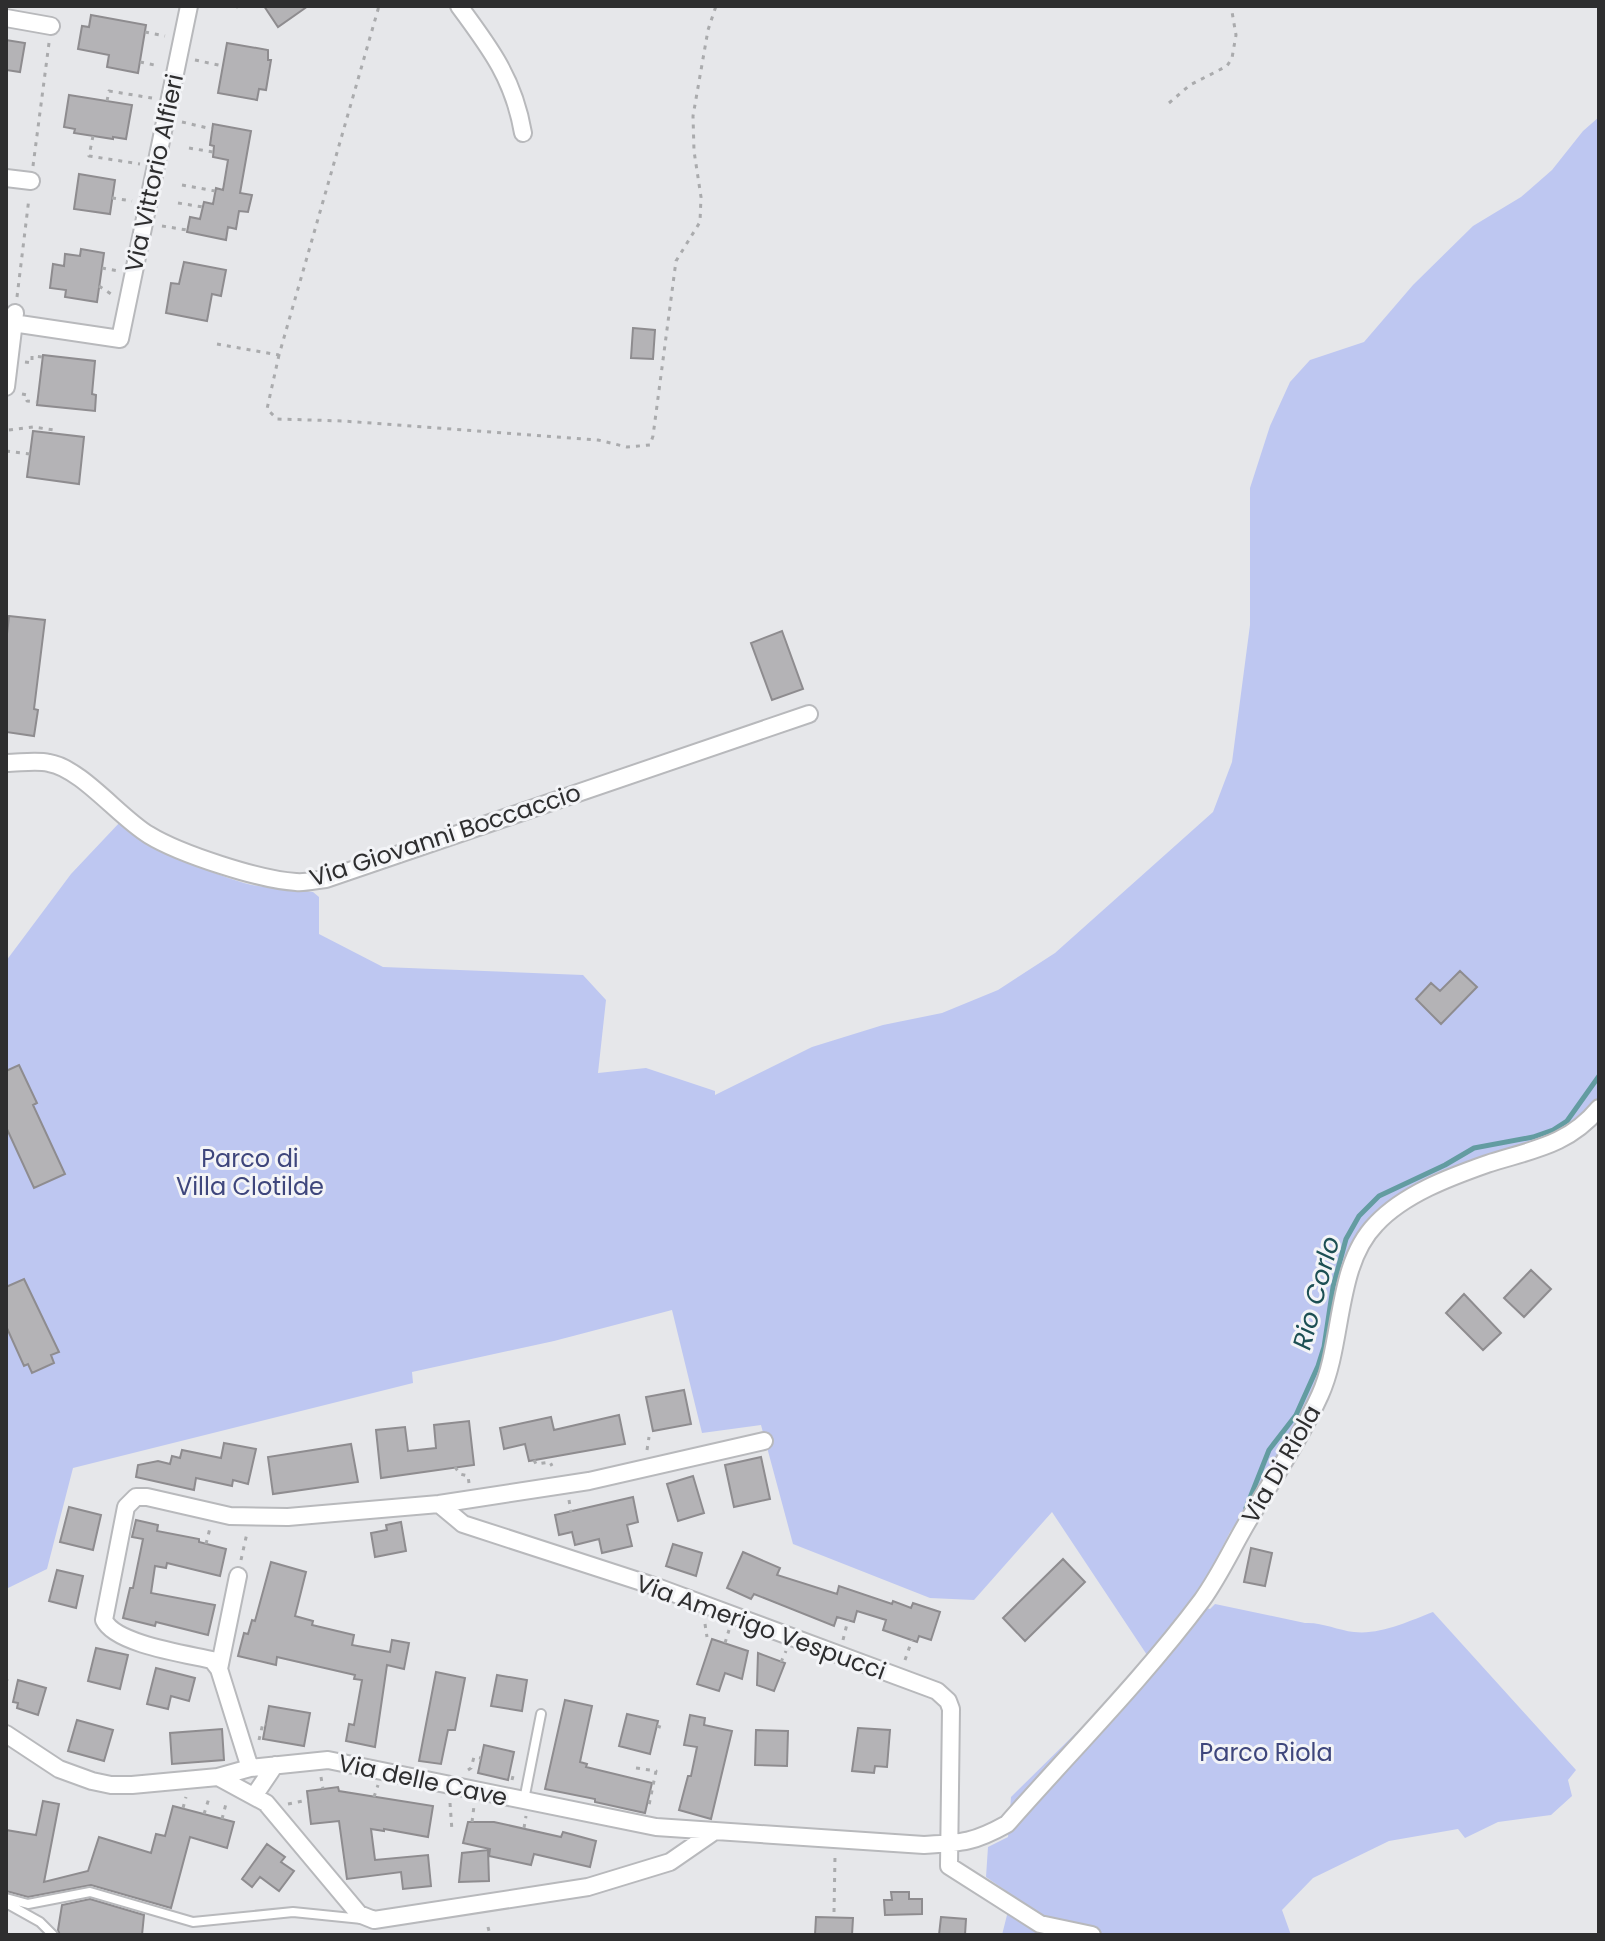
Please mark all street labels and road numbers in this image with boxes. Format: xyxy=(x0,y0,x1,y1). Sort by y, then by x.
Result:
street label: Via Vittorio Alfieri xyxy=(117,71,191,275)
street label: Via Giovanni Boccaccio xyxy=(305,776,585,894)
street label: Via Di Riola xyxy=(1234,1399,1328,1529)
street label: Via Amerigo Vespucci xyxy=(631,1566,891,1688)
street label: Via delle Cave xyxy=(335,1746,511,1814)

